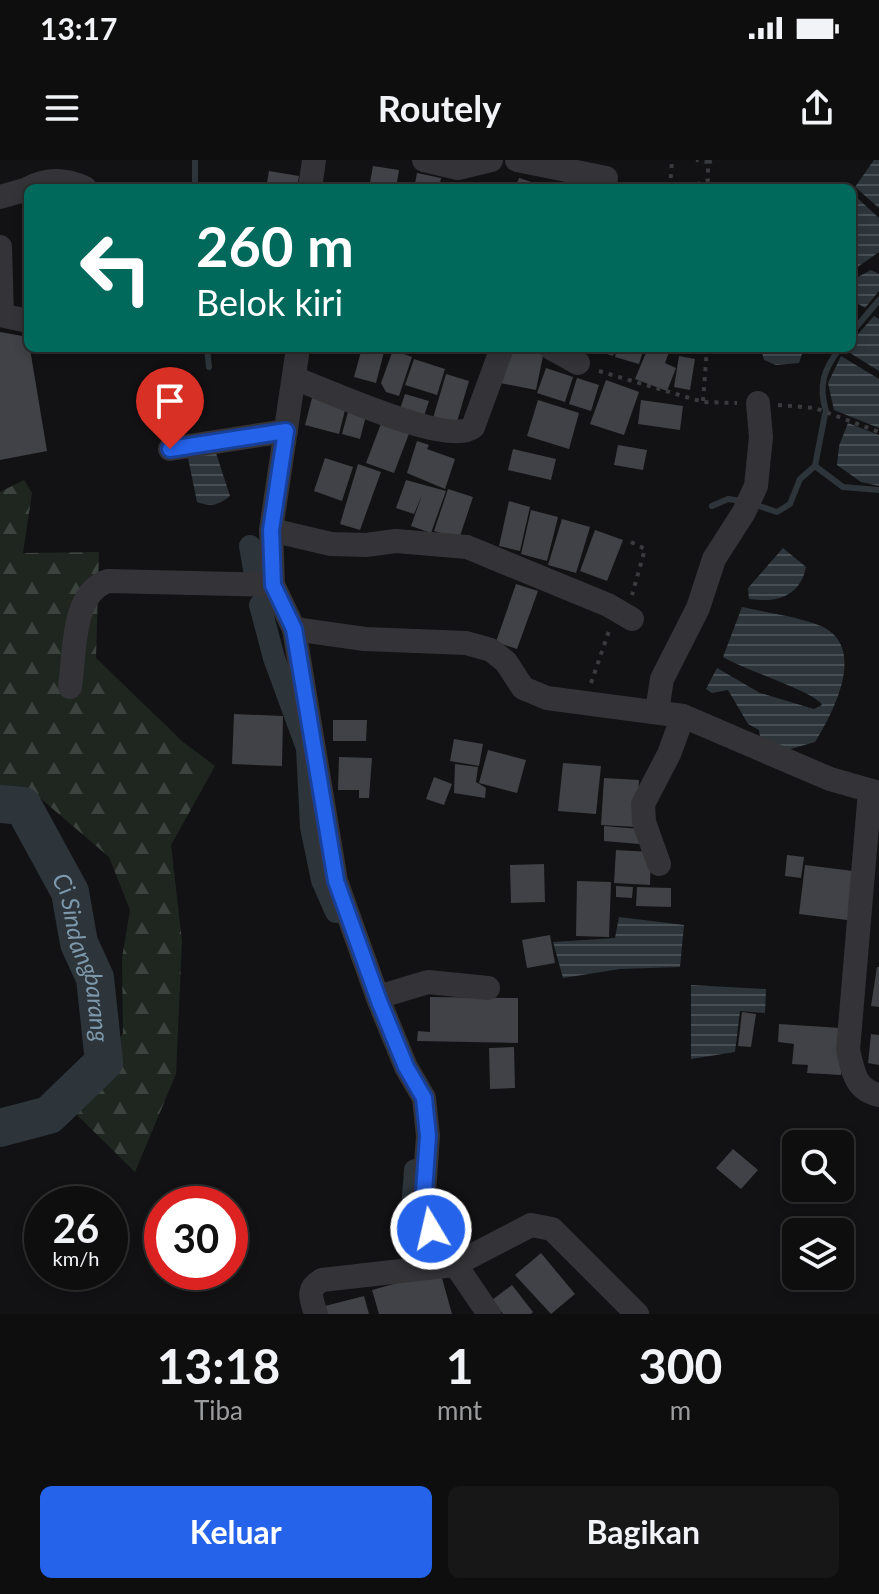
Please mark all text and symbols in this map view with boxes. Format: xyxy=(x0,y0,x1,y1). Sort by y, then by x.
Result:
text: 13:17 xyxy=(40,10,117,46)
icon: menu xyxy=(40,86,84,130)
text: Routely xyxy=(378,86,501,130)
icon: share xyxy=(795,86,839,130)
text: 260 m xyxy=(196,212,354,279)
icon: left xyxy=(64,216,168,320)
text: Belok kiri xyxy=(196,280,343,324)
pin xyxy=(136,367,204,449)
icon: arrive xyxy=(148,379,192,423)
water label: Ci Sindangbarang xyxy=(47,867,116,1044)
map controls xyxy=(782,1130,854,1290)
button: search xyxy=(782,1130,854,1202)
speed limit sign: 30 xyxy=(144,1186,248,1290)
position arrow xyxy=(389,1187,473,1271)
text: 26 xyxy=(53,1204,99,1252)
button: layers xyxy=(782,1218,854,1290)
text: km/h xyxy=(53,1246,99,1270)
text: 13:18 xyxy=(157,1337,280,1394)
text: 1 xyxy=(446,1337,474,1394)
text: 300 xyxy=(639,1337,722,1394)
text: Tiba xyxy=(194,1394,243,1426)
text: mnt xyxy=(437,1394,482,1426)
text: m xyxy=(670,1394,691,1426)
button: Keluar xyxy=(40,1486,432,1578)
button: Bagikan xyxy=(448,1486,839,1578)

